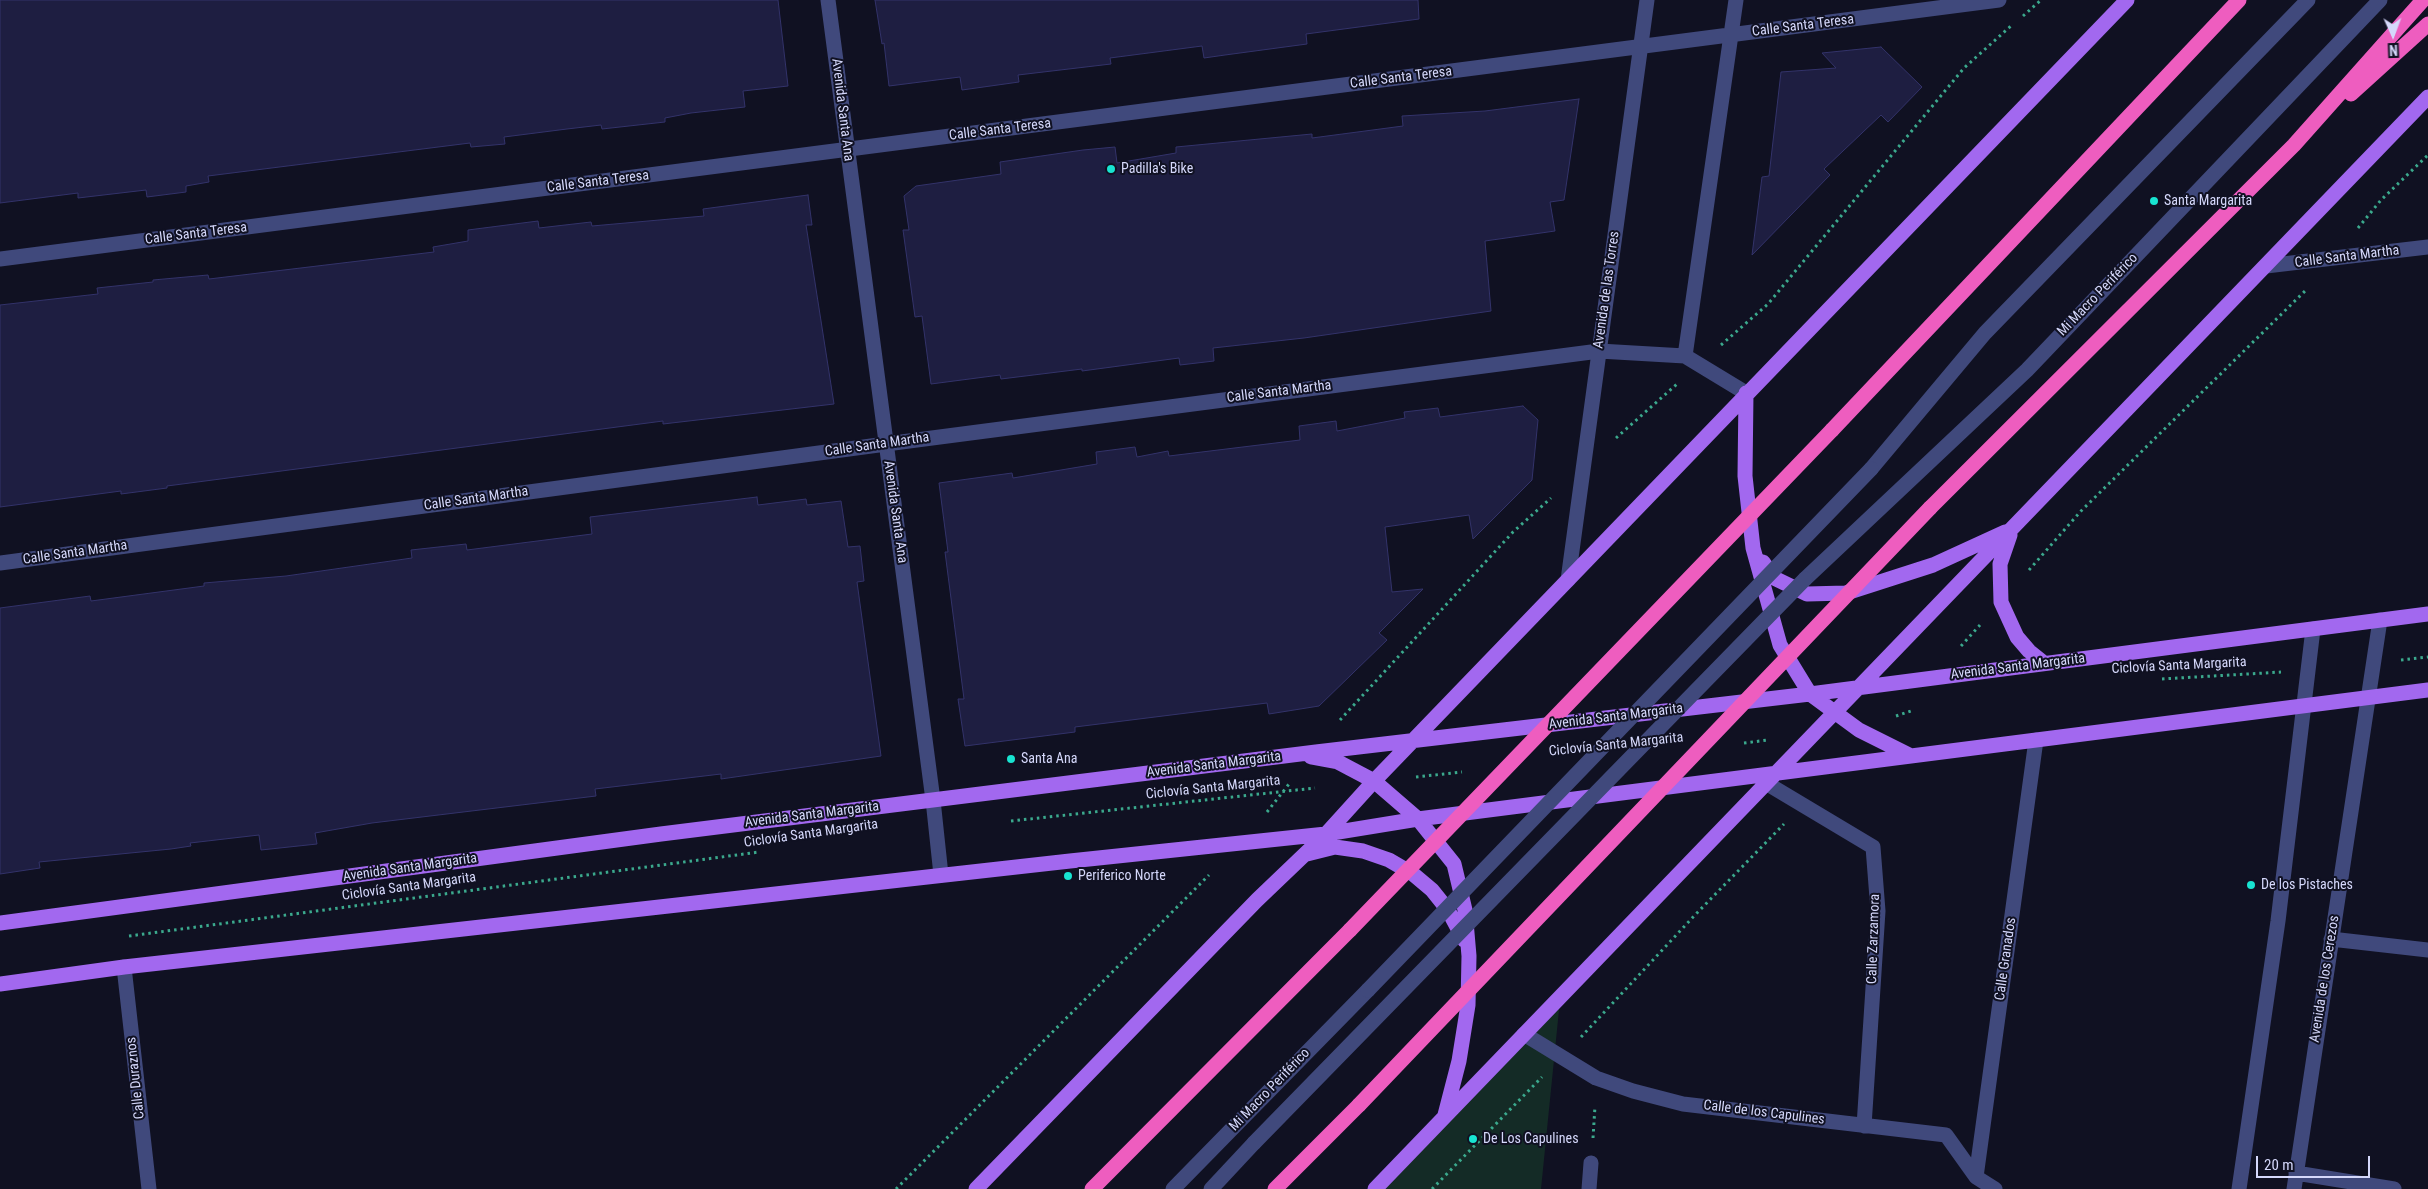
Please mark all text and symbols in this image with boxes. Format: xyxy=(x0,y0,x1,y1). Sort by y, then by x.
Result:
north arrow xyxy=(2368,10,2418,60)
street label: Calle Santa Teresa xyxy=(1751,11,1855,41)
text: N xyxy=(2389,42,2398,58)
street label: Avenida Santa Ana xyxy=(827,58,857,162)
street label: Calle Santa Teresa xyxy=(1349,63,1453,93)
street label: Calle Santa Teresa xyxy=(948,115,1052,145)
place label: Padilla's Bike xyxy=(1121,161,1193,177)
marker: Padilla's Bike xyxy=(1105,163,1117,175)
street label: Calle Santa Teresa xyxy=(546,167,650,197)
place label: Santa Margarita xyxy=(2164,193,2252,209)
marker: Santa Margarita xyxy=(2148,195,2160,207)
street label: Calle Santa Teresa xyxy=(144,219,248,249)
street label: Avenida de las Torres xyxy=(1590,230,1624,350)
street label: Calle Santa Martha xyxy=(2294,242,2400,272)
street label: Mi Macro Periférico xyxy=(2054,250,2142,340)
street label: Calle Santa Martha xyxy=(1226,377,1332,407)
street label: Calle Santa Martha xyxy=(824,429,930,461)
street label: Avenida Santa Ana xyxy=(879,460,911,564)
street label: Calle Santa Martha xyxy=(423,483,529,515)
street label: Calle Santa Martha xyxy=(22,537,128,569)
street label: Avenida Santa Margarita xyxy=(1950,650,2086,684)
street label: Ciclovía Santa Margarita xyxy=(2111,654,2247,678)
street label: Avenida Santa Margarita xyxy=(1548,700,1684,734)
street label: Ciclovía Santa Margarita xyxy=(1548,730,1684,760)
street label: Avenida Santa Margarita xyxy=(1146,748,1282,782)
place label: Santa Ana xyxy=(1021,751,1077,767)
marker: Santa Ana xyxy=(1005,753,1017,765)
street label: Ciclovía Santa Margarita xyxy=(1145,773,1281,803)
street label: Avenida Santa Margarita xyxy=(744,798,880,832)
street label: Ciclovía Santa Margarita xyxy=(743,816,879,852)
street label: Avenida Santa Margarita xyxy=(342,850,478,886)
place label: Periferico Norte xyxy=(1078,868,1166,884)
street label: Ciclovía Santa Margarita xyxy=(341,869,477,905)
marker: Periferico Norte xyxy=(1062,870,1074,882)
place label: De los Pistaches xyxy=(2261,877,2353,893)
marker: De los Pistaches xyxy=(2245,879,2257,891)
street label: Calle Zarzamora xyxy=(1864,894,1884,984)
street label: Avenida de los Cerezos xyxy=(2307,914,2343,1044)
street label: Calle Granados xyxy=(1992,916,2020,1002)
street label: Calle Duraznos xyxy=(123,1036,149,1120)
street label: Mi Macro Periférico xyxy=(1226,1045,1314,1135)
street label: Calle de los Capulines xyxy=(1702,1097,1826,1129)
place label: De Los Capulines xyxy=(1483,1131,1579,1147)
marker: De Los Capulines xyxy=(1467,1133,1479,1145)
scale bar xyxy=(2258,1146,2372,1178)
text: 20 m xyxy=(2264,1156,2294,1174)

